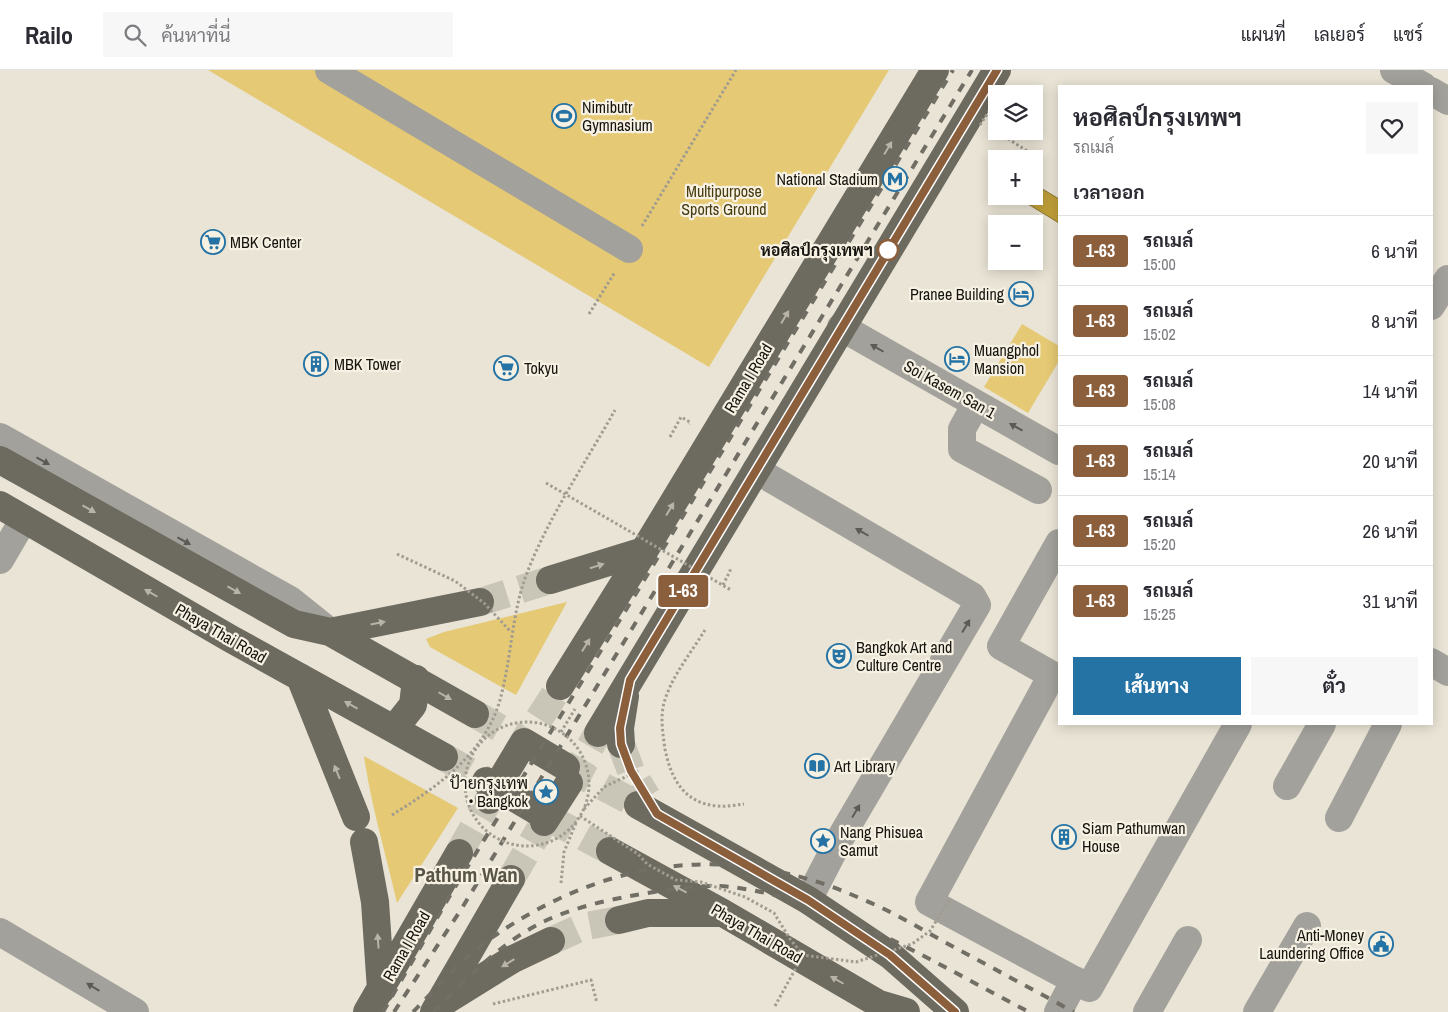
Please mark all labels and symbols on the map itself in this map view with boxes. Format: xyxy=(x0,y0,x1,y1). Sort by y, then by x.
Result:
place label: Nimibutr Gymnasium xyxy=(582,96,653,136)
sports icon: Nimibutr Gymnasium xyxy=(551,103,577,129)
one-way arrow xyxy=(883,141,892,155)
metro station icon: National Stadium xyxy=(882,166,908,192)
place label: National Stadium xyxy=(777,168,878,190)
park label: Multipurpose Sports Ground xyxy=(681,180,767,220)
supermarket icon: MBK Center xyxy=(200,229,226,255)
place label: MBK Center xyxy=(230,231,302,253)
place label: หอศิลป์กรุงเทพฯ xyxy=(760,239,873,262)
marker: หอศิลป์กรุงเทพฯ xyxy=(877,239,899,261)
hotel icon: Pranee Building xyxy=(1008,281,1034,307)
place label: Pranee Building xyxy=(910,283,1005,305)
one-way arrow xyxy=(781,310,790,323)
street label: Rama I Road xyxy=(719,339,777,417)
place label: Muangphol Mansion xyxy=(974,339,1039,379)
one-way arrow xyxy=(870,343,883,352)
hotel icon: Muangphol Mansion xyxy=(944,346,970,372)
building icon: MBK Tower xyxy=(303,351,329,377)
place label: MBK Tower xyxy=(334,353,401,375)
supermarket icon: Tokyu xyxy=(493,355,519,381)
street label: Soi Kasem San 1 xyxy=(900,355,1001,424)
place label: Tokyu xyxy=(524,357,558,379)
one-way arrow xyxy=(1009,423,1024,431)
one-way arrow xyxy=(35,457,50,465)
one-way arrow xyxy=(665,502,674,515)
one-way arrow xyxy=(82,505,95,514)
one-way arrow xyxy=(855,527,868,536)
one-way arrow xyxy=(178,536,191,545)
one-way arrow xyxy=(589,561,604,569)
line badge: 1-63 xyxy=(648,575,718,607)
one-way arrow xyxy=(226,586,241,594)
one-way arrow xyxy=(144,588,157,597)
street label: Phaya Thai Road xyxy=(171,598,271,668)
one-way arrow xyxy=(370,618,386,626)
one-way arrow xyxy=(961,619,970,633)
place label: Bangkok Art and Culture Centre xyxy=(856,636,952,676)
one-way arrow xyxy=(581,638,590,651)
theatre icon: Bangkok Art and Culture Centre xyxy=(826,643,852,669)
one-way arrow xyxy=(439,692,452,701)
one-way arrow xyxy=(343,701,358,709)
library icon: Art Library xyxy=(804,753,830,779)
place label: Art Library xyxy=(833,755,896,777)
one-way arrow xyxy=(333,765,341,779)
place label: ป้ายกรุงเทพ • Bangkok xyxy=(449,772,528,812)
place icon: ป้ายกรุงเทพ • Bangkok xyxy=(533,779,559,805)
one-way arrow xyxy=(852,805,861,818)
place label: Siam Pathumwan House xyxy=(1082,817,1186,857)
place label: Nang Phisuea Samut xyxy=(840,821,924,861)
building icon: Siam Pathumwan House xyxy=(1051,824,1077,850)
place icon: Nang Phisuea Samut xyxy=(810,828,836,854)
district label: Pathum Wan xyxy=(414,860,518,889)
one-way arrow xyxy=(673,885,687,894)
street label: Phaya Thai Road xyxy=(707,898,807,968)
street label: Rama I Road xyxy=(377,907,435,985)
place label: Anti-Money Laundering Office xyxy=(1259,924,1364,964)
public building icon: Anti-Money Laundering Office xyxy=(1368,931,1394,957)
one-way arrow xyxy=(374,933,382,949)
one-way arrow xyxy=(501,958,514,967)
one-way arrow xyxy=(831,975,844,984)
one-way arrow xyxy=(86,983,99,992)

